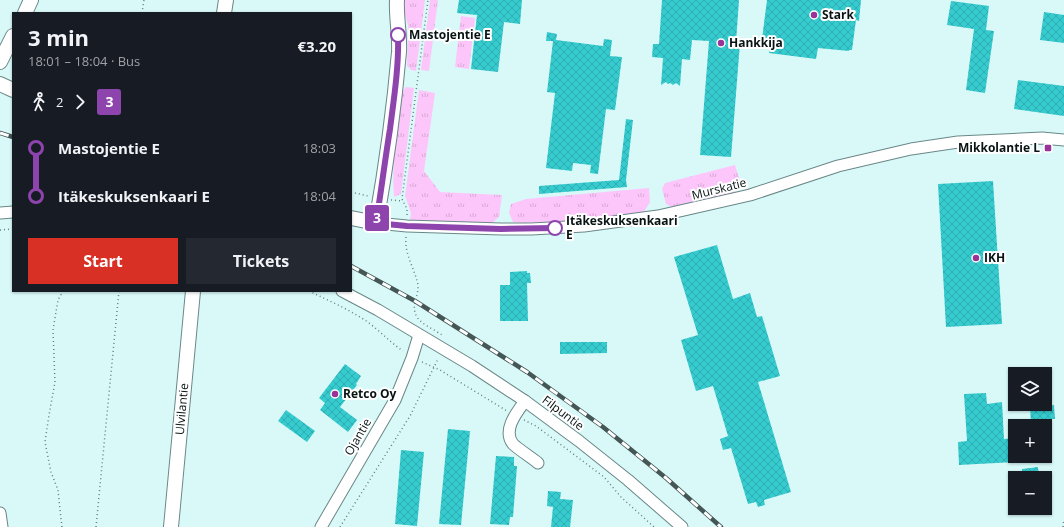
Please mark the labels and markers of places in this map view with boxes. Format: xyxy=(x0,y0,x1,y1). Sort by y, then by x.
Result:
place label: Stark xyxy=(822,6,855,23)
marker: Stark xyxy=(809,10,819,20)
place label: Mastojentie E xyxy=(409,26,491,43)
marker: Mastojentie E xyxy=(390,27,406,43)
place label: Hankkija xyxy=(729,34,783,51)
marker: Hankkija xyxy=(716,38,726,48)
place label: Mikkolantie L xyxy=(958,139,1040,156)
marker: Mikkolantie L xyxy=(1043,143,1053,153)
place label: Itäkeskuksenkaari E xyxy=(566,212,678,243)
marker: Itäkeskuksenkaari E xyxy=(547,220,563,236)
place label: IKH xyxy=(984,249,1005,266)
marker: IKH xyxy=(971,253,981,263)
place label: Retco Oy xyxy=(343,385,396,402)
marker: Retco Oy xyxy=(330,389,340,399)

